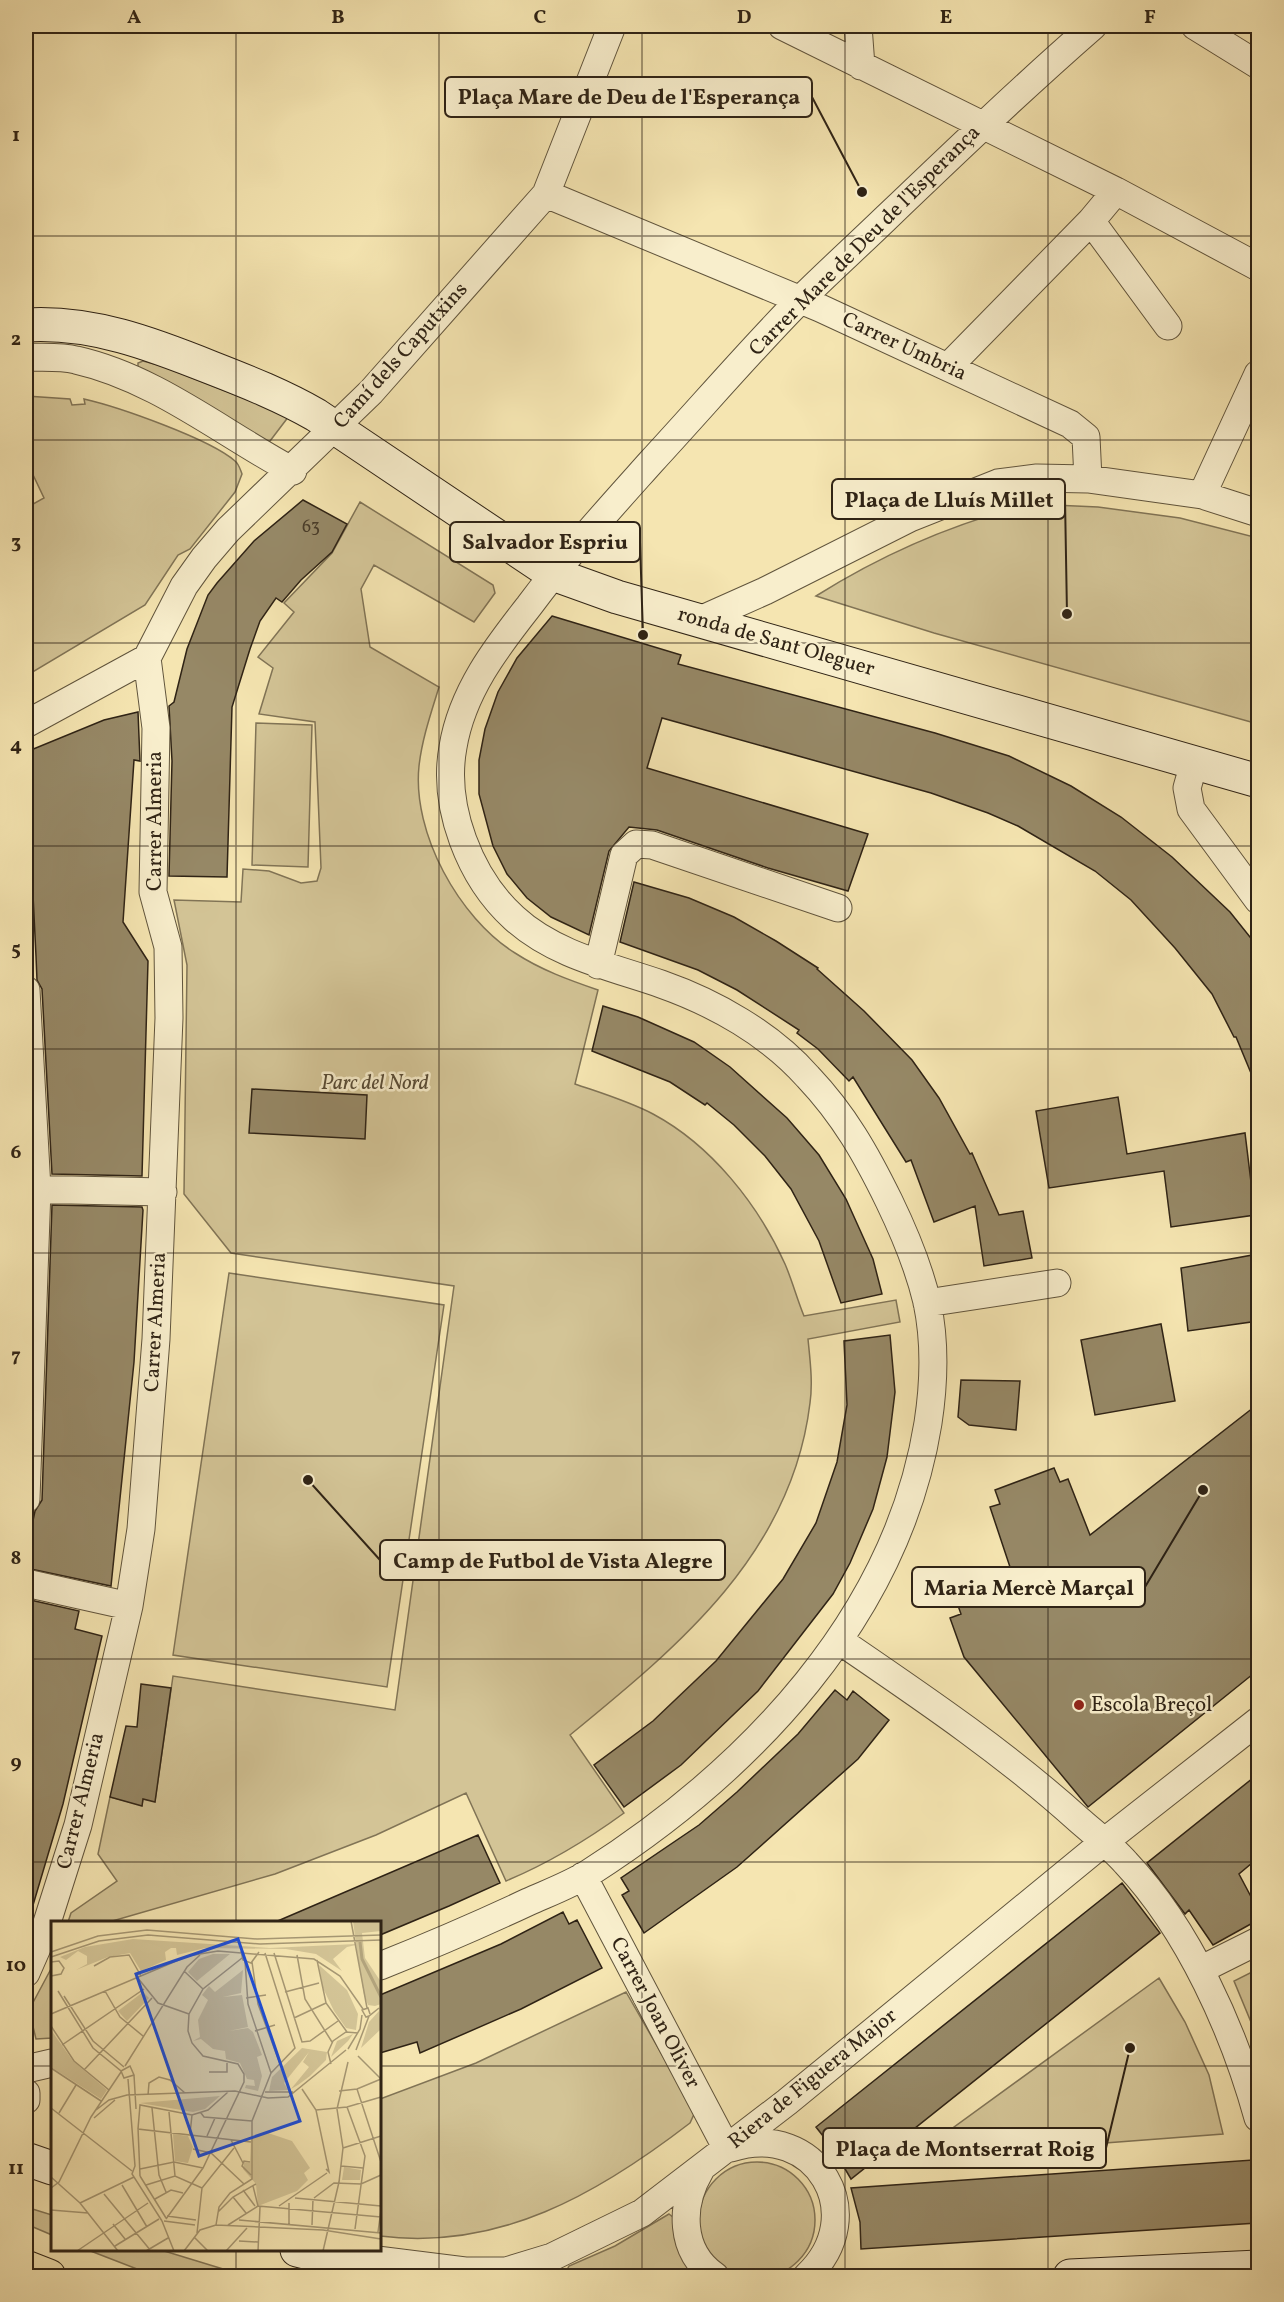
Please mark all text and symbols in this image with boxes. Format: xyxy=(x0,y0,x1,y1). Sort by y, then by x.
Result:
text: A xyxy=(127,4,141,32)
text: B xyxy=(331,4,345,32)
text: C xyxy=(534,4,547,32)
text: D xyxy=(737,4,751,32)
text: E xyxy=(940,4,952,32)
text: F xyxy=(1144,4,1156,32)
callout: Plaça Mare de Deu de l'Esperança xyxy=(445,77,812,117)
text: Plaça Mare de Deu de l'Esperança xyxy=(458,83,800,114)
street label: Carrer Mare de Deu de l'Esperança xyxy=(743,119,987,363)
text: 1 xyxy=(12,122,20,150)
street label: Camí dels Caputxins xyxy=(327,276,475,436)
street label: Carrer Umbria xyxy=(837,305,971,389)
text: 2 xyxy=(11,326,21,354)
callout: Plaça de Lluís Millet xyxy=(832,479,1065,519)
text: Plaça de Lluís Millet xyxy=(844,486,1054,517)
house number: 63 xyxy=(302,515,320,540)
callout: Salvador Espriu xyxy=(450,522,640,562)
text: Salvador Espriu xyxy=(462,528,628,559)
text: 3 xyxy=(11,529,21,557)
street label: ronda de Sant Oleguer xyxy=(674,600,878,684)
text: 4 xyxy=(10,732,22,760)
street label: Carrer Almeria xyxy=(141,751,170,891)
text: 5 xyxy=(11,936,21,964)
park label: Parc del Nord xyxy=(321,1069,429,1098)
text: 6 xyxy=(11,1139,22,1167)
street label: Carrer Almeria xyxy=(138,1251,174,1393)
text: 7 xyxy=(11,1342,21,1370)
callout: Camp de Futbol de Vista Alegre xyxy=(380,1540,725,1580)
text: 8 xyxy=(11,1545,21,1573)
text: Camp de Futbol de Vista Alegre xyxy=(393,1547,713,1578)
callout: Maria Mercè Marçal xyxy=(912,1567,1145,1607)
text: Maria Mercè Marçal xyxy=(924,1574,1134,1605)
place label: Escola Breçol xyxy=(1091,1691,1212,1720)
marker: Escola Breçol xyxy=(1072,1698,1086,1712)
street label: Carrer Almeria xyxy=(50,1730,112,1872)
text: 9 xyxy=(10,1749,22,1777)
inset map xyxy=(51,1921,381,2251)
street label: Carrer Joan Oliver xyxy=(603,1932,707,2094)
text: 10 xyxy=(6,1952,26,1980)
street label: Riera de Figuera Major xyxy=(722,2002,904,2156)
callout: Plaça de Montserrat Roig xyxy=(823,2128,1106,2168)
text: Plaça de Montserrat Roig xyxy=(835,2135,1095,2166)
text: 11 xyxy=(8,2155,24,2183)

